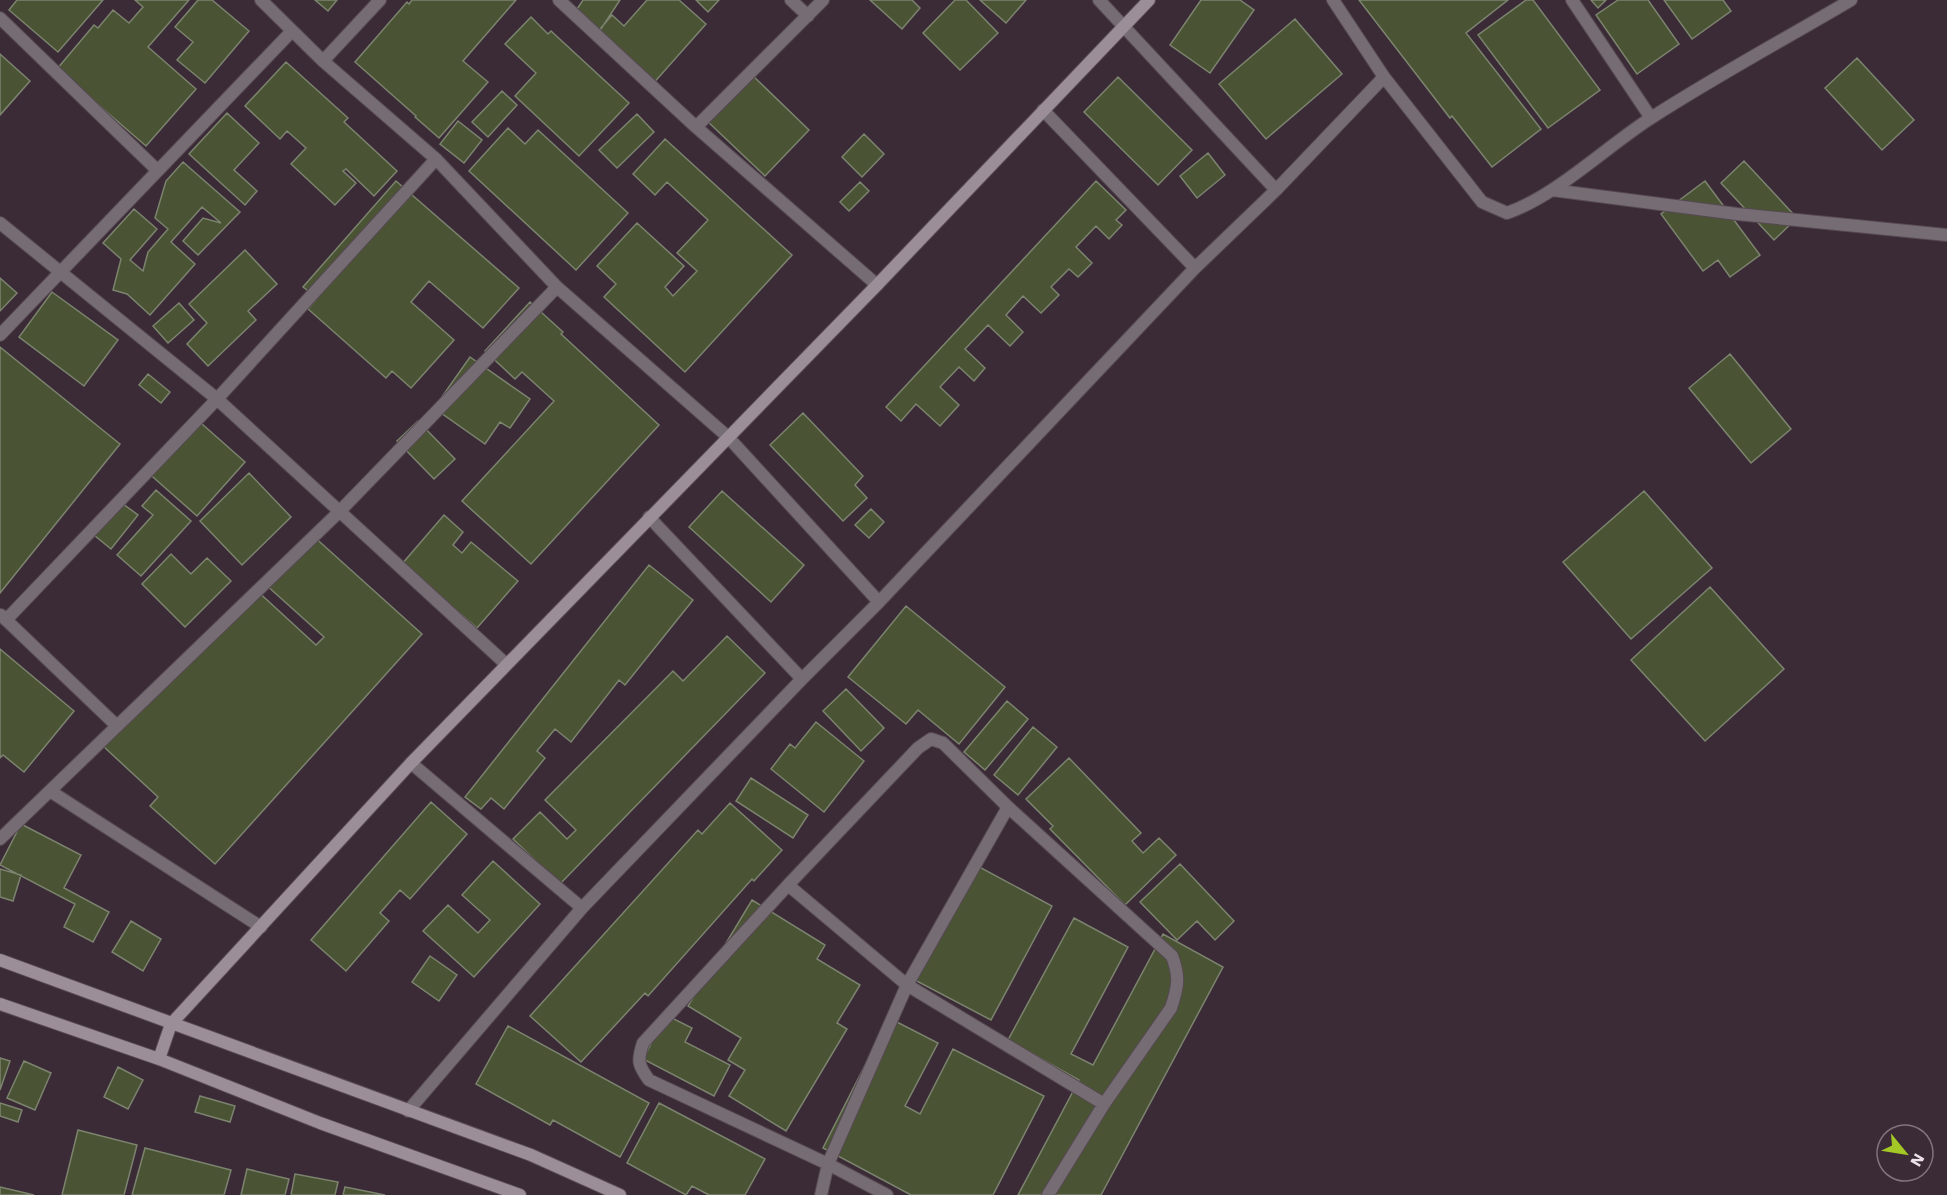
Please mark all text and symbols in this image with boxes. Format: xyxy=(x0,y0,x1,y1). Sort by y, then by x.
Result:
north arrow xyxy=(1875,1123,1935,1183)
text: N xyxy=(1906,1150,1929,1170)

